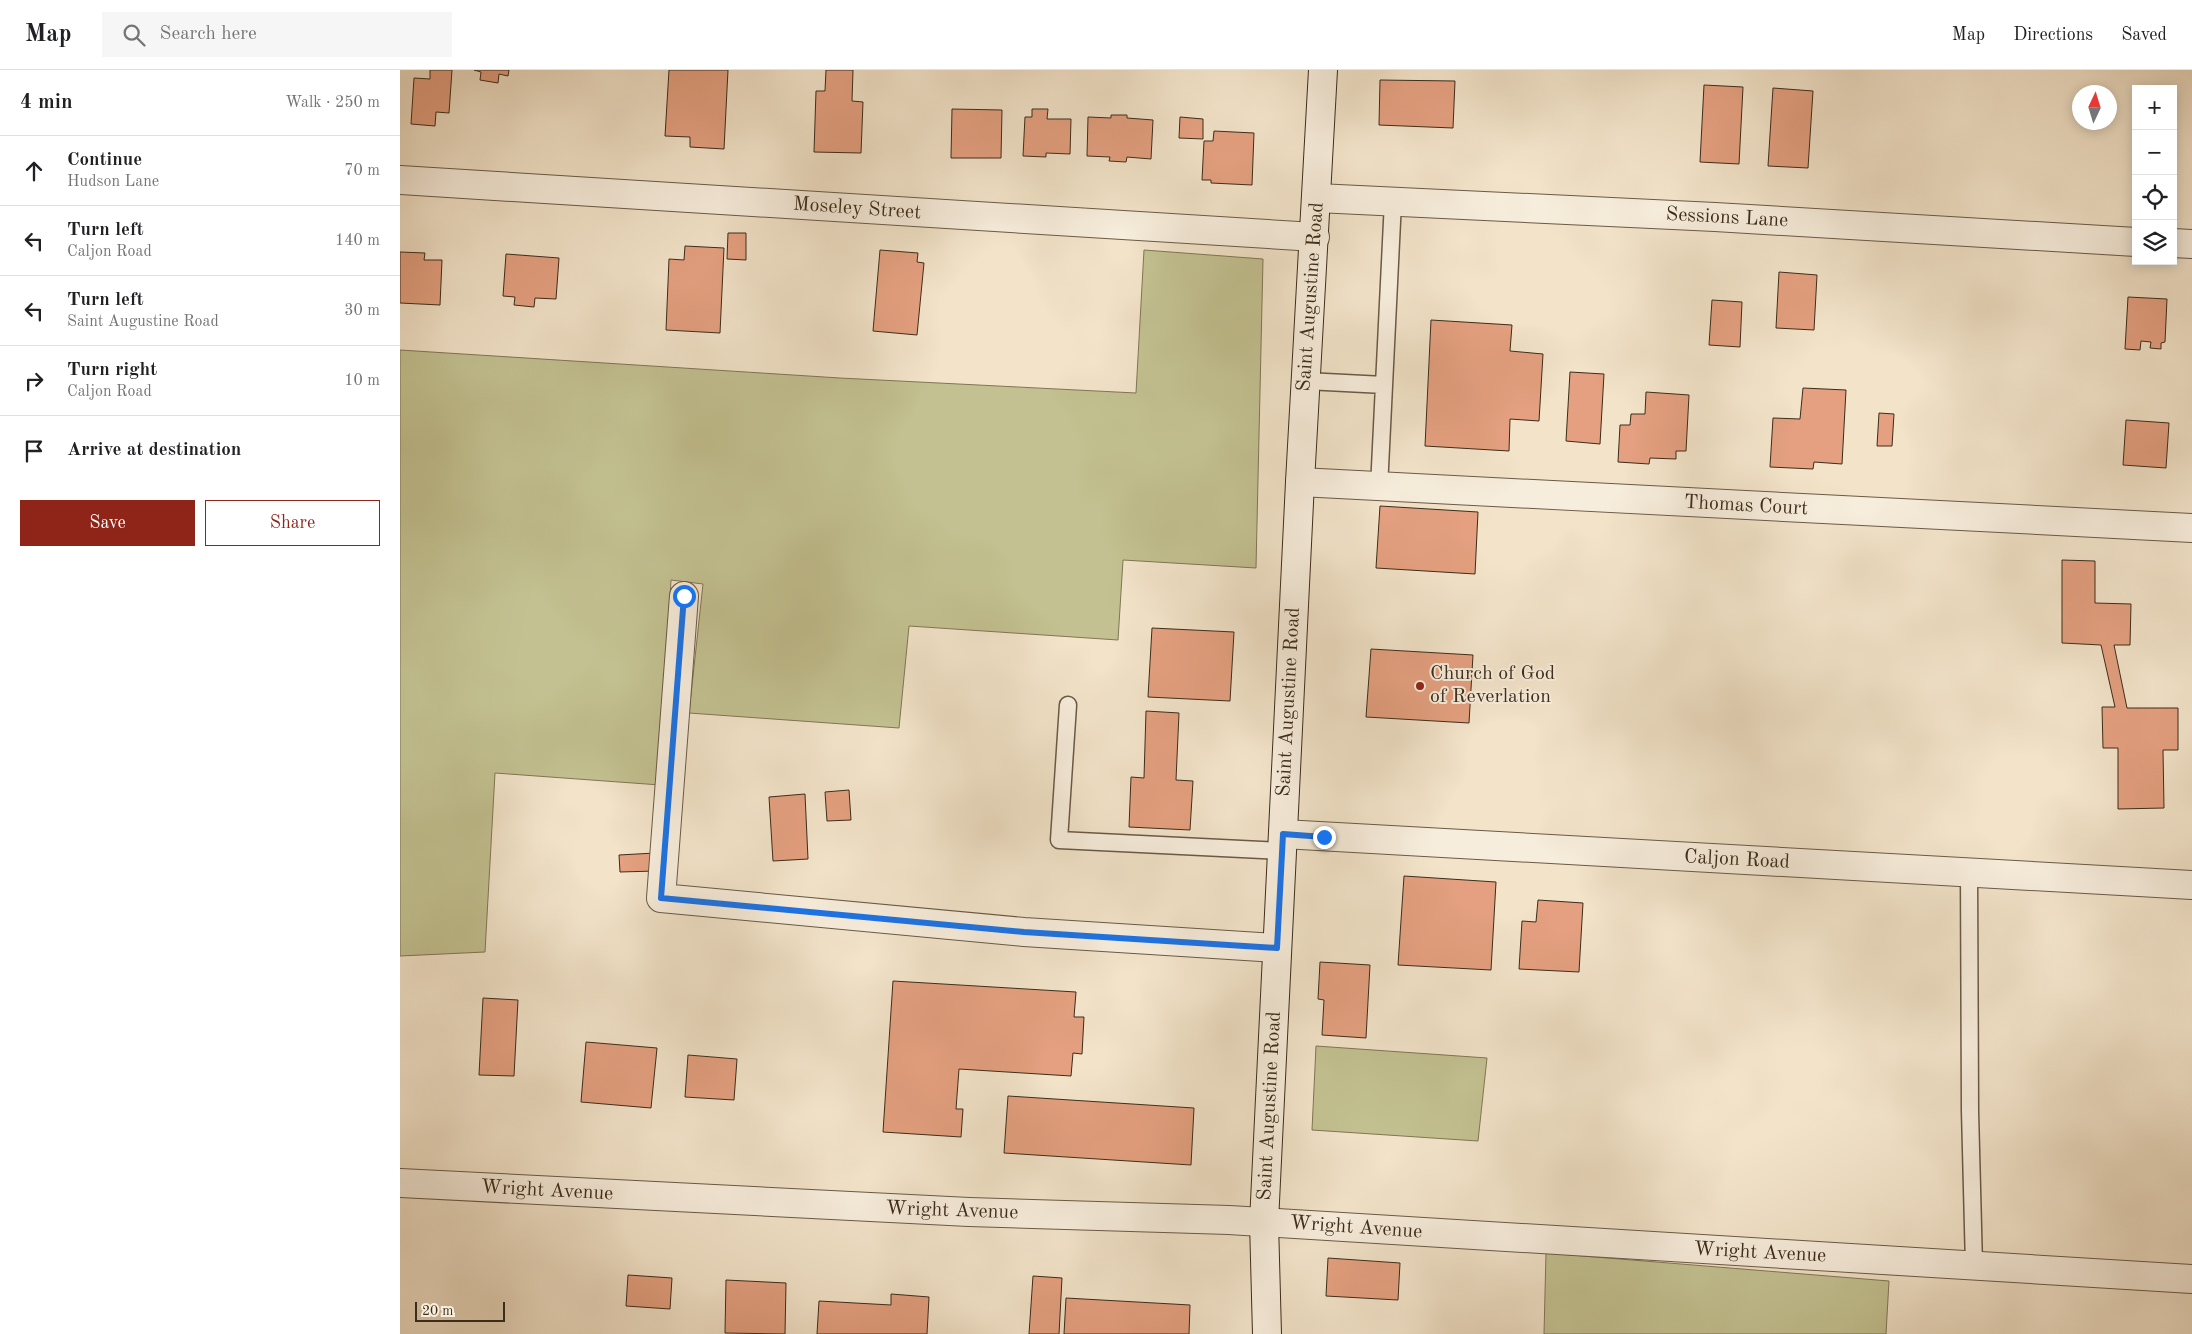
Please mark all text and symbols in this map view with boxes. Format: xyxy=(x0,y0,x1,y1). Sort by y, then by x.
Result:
search box xyxy=(102,12,452,57)
icon: search xyxy=(120,21,148,49)
text: Map xyxy=(25,23,72,47)
text: Search here xyxy=(160,25,257,44)
text: Map xyxy=(1952,26,1985,44)
text: Directions xyxy=(2013,26,2093,44)
text: Saved xyxy=(2121,26,2167,44)
north arrow xyxy=(2072,85,2117,130)
map controls xyxy=(2132,85,2177,265)
button: + xyxy=(2132,85,2177,130)
text: 4 min xyxy=(20,92,73,113)
text: Walk · 250 m xyxy=(285,95,380,111)
button: − xyxy=(2132,130,2177,175)
text: Continue xyxy=(67,151,142,170)
icon: ahead xyxy=(20,157,48,185)
text: 70 m xyxy=(344,163,380,179)
text: Hudson Lane xyxy=(67,174,159,190)
button: locate xyxy=(2132,175,2177,220)
street label: Moseley Street xyxy=(792,195,922,223)
street label: Saint Augustine Road xyxy=(1294,202,1328,392)
street label: Sessions Lane xyxy=(1665,205,1789,231)
button: layers xyxy=(2132,220,2177,265)
text: Turn left xyxy=(67,221,144,240)
icon: left xyxy=(20,227,48,255)
text: 140 m xyxy=(335,233,380,249)
text: Caljon Road xyxy=(67,244,152,260)
text: Turn left xyxy=(67,291,144,310)
icon: left xyxy=(20,297,48,325)
text: 30 m xyxy=(344,303,380,319)
text: Saint Augustine Road xyxy=(67,314,219,330)
text: Turn right xyxy=(67,361,157,380)
icon: right xyxy=(20,367,48,395)
text: 10 m xyxy=(344,373,380,389)
text: Caljon Road xyxy=(67,384,152,400)
icon: arrive xyxy=(20,437,48,465)
text: Arrive at destination xyxy=(67,441,241,460)
street label: Thomas Court xyxy=(1683,493,1809,519)
button: Save xyxy=(20,500,195,546)
button: Share xyxy=(205,500,380,546)
route start xyxy=(673,585,696,608)
street label: Saint Augustine Road xyxy=(1274,607,1304,797)
place label: Church of God of Reverlation xyxy=(1430,664,1555,707)
marker: Church of God of Reverlation xyxy=(1414,680,1426,692)
route end xyxy=(1313,826,1336,849)
street label: Caljon Road xyxy=(1684,847,1790,873)
street label: Saint Augustine Road xyxy=(1255,1011,1285,1201)
street label: Wright Avenue xyxy=(480,1178,614,1204)
street label: Wright Avenue xyxy=(885,1199,1019,1223)
street label: Wright Avenue xyxy=(1289,1213,1423,1243)
street label: Wright Avenue xyxy=(1693,1240,1827,1266)
scale bar xyxy=(415,1299,505,1322)
text: 20 m xyxy=(422,1304,453,1318)

